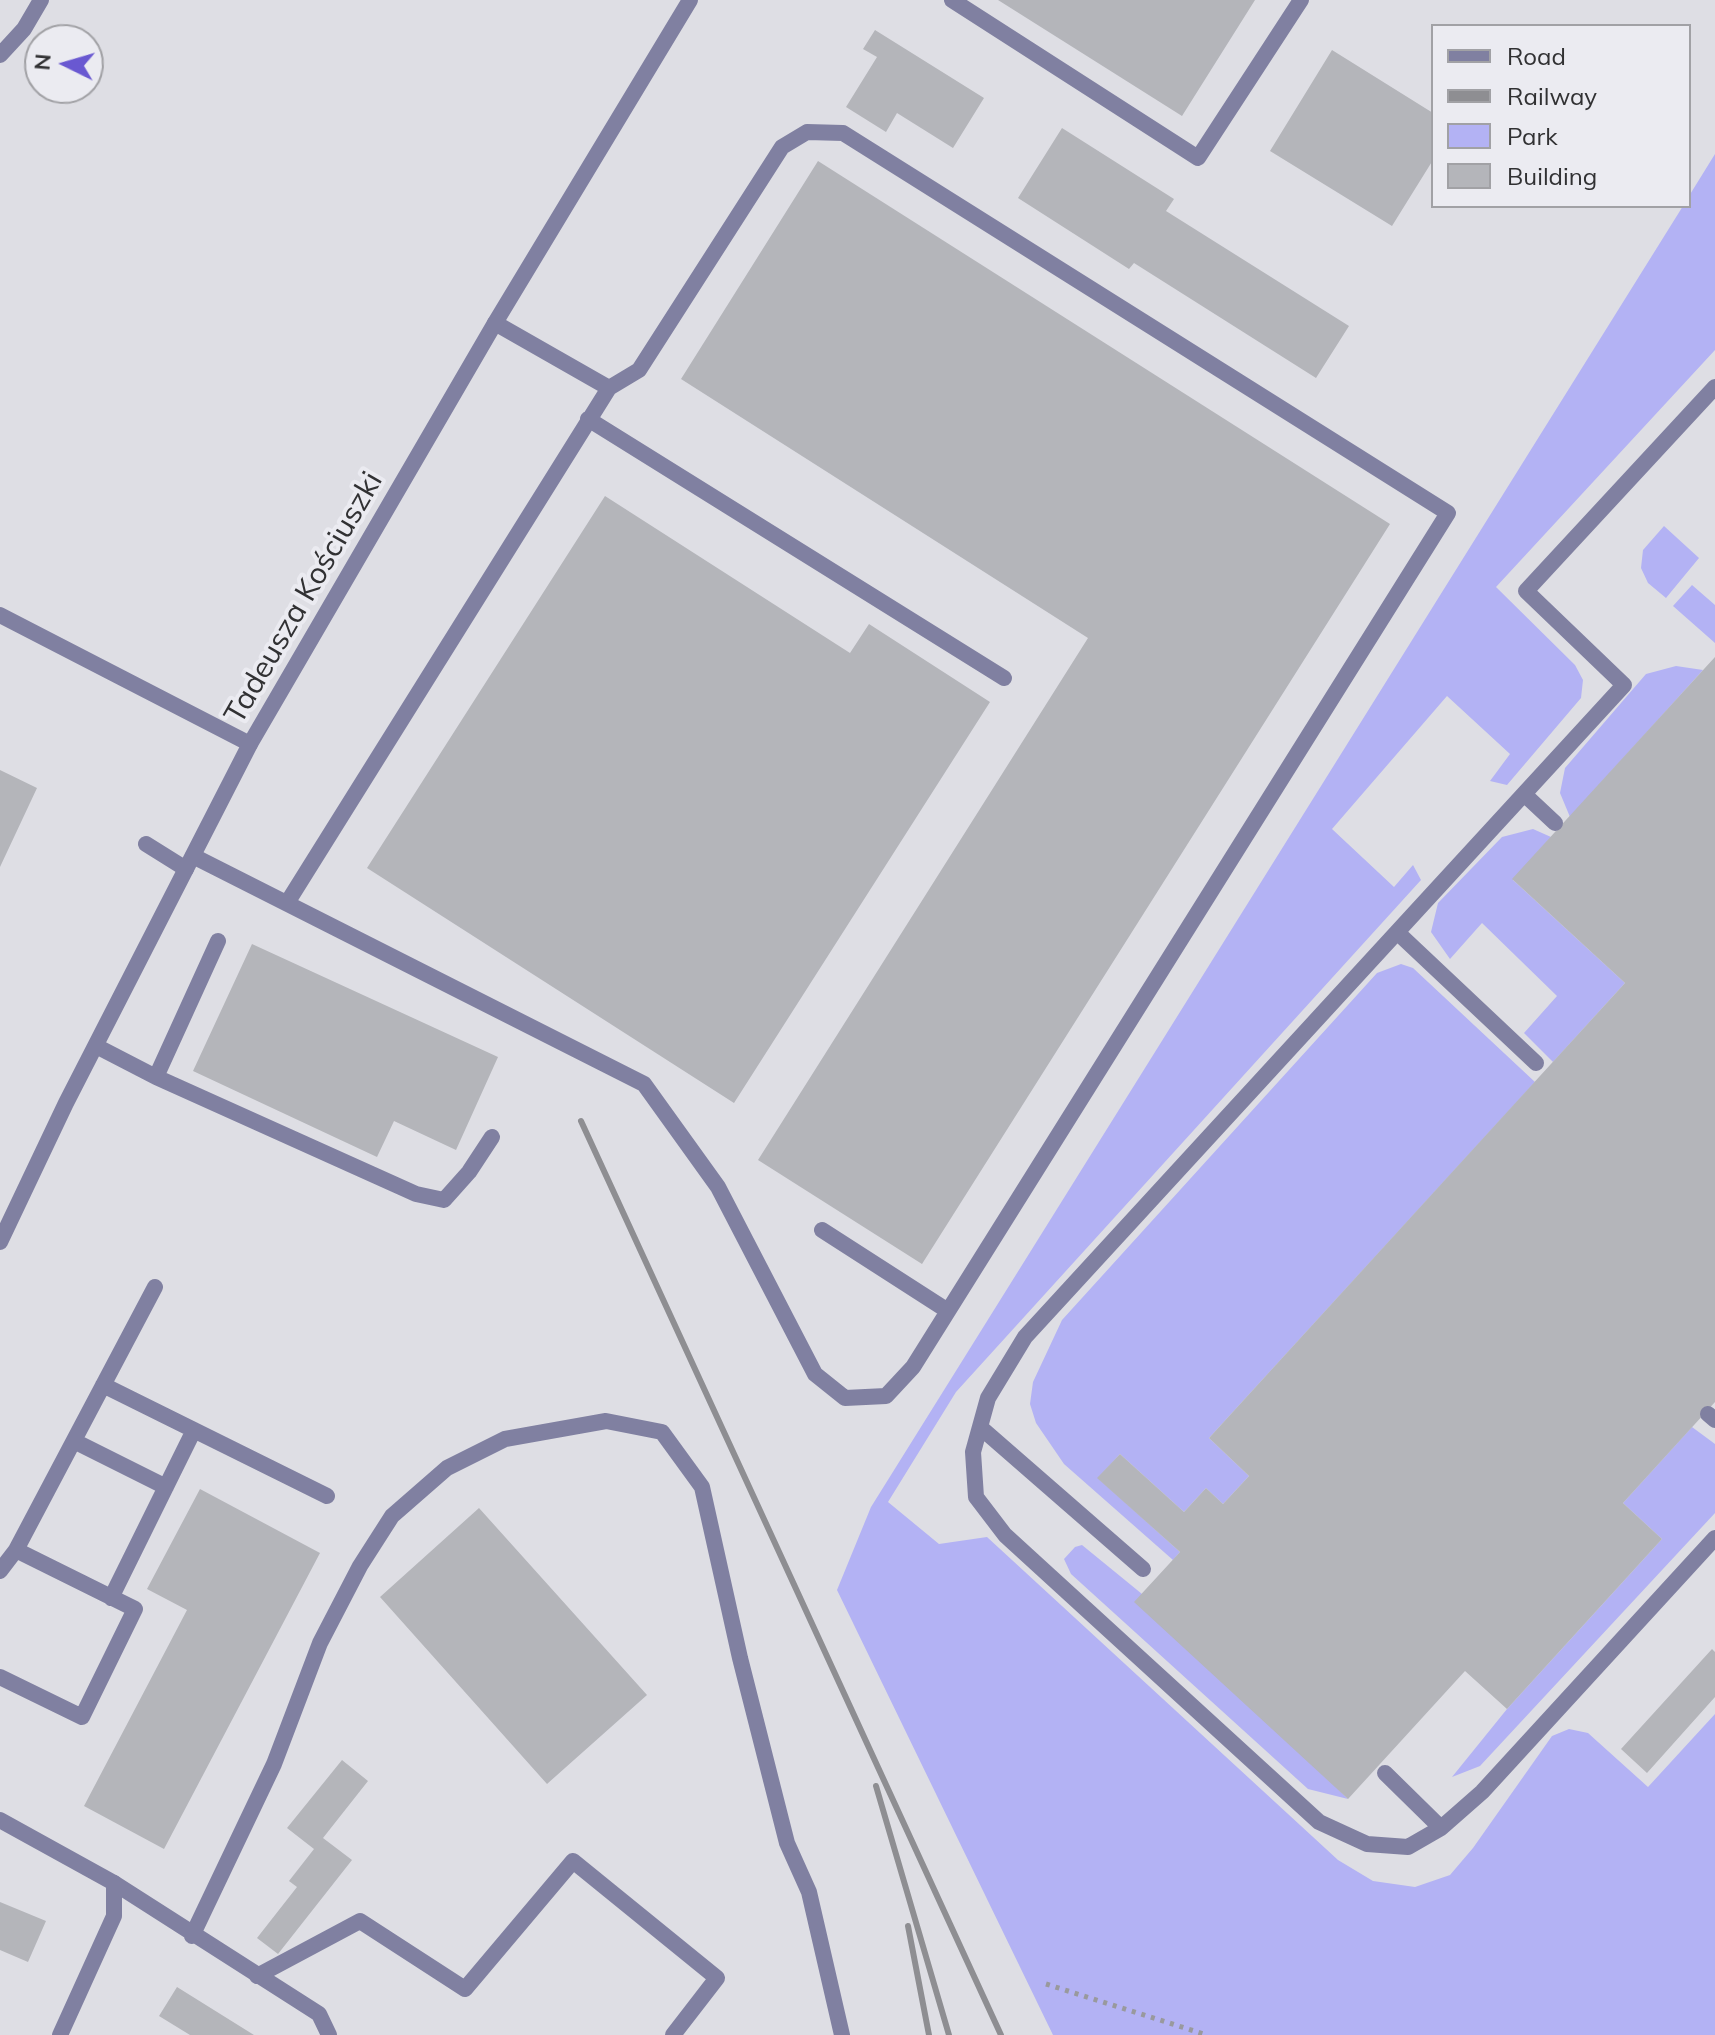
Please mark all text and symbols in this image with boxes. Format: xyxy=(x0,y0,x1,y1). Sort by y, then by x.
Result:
north arrow xyxy=(24,24,104,104)
legend xyxy=(1431,24,1691,208)
text: Road xyxy=(1507,41,1566,71)
text: N xyxy=(27,53,57,72)
text: Railway xyxy=(1507,81,1597,111)
text: Park xyxy=(1507,121,1558,151)
text: Building xyxy=(1507,161,1597,191)
street label: Tadeusza Kościuszki xyxy=(217,466,391,730)

